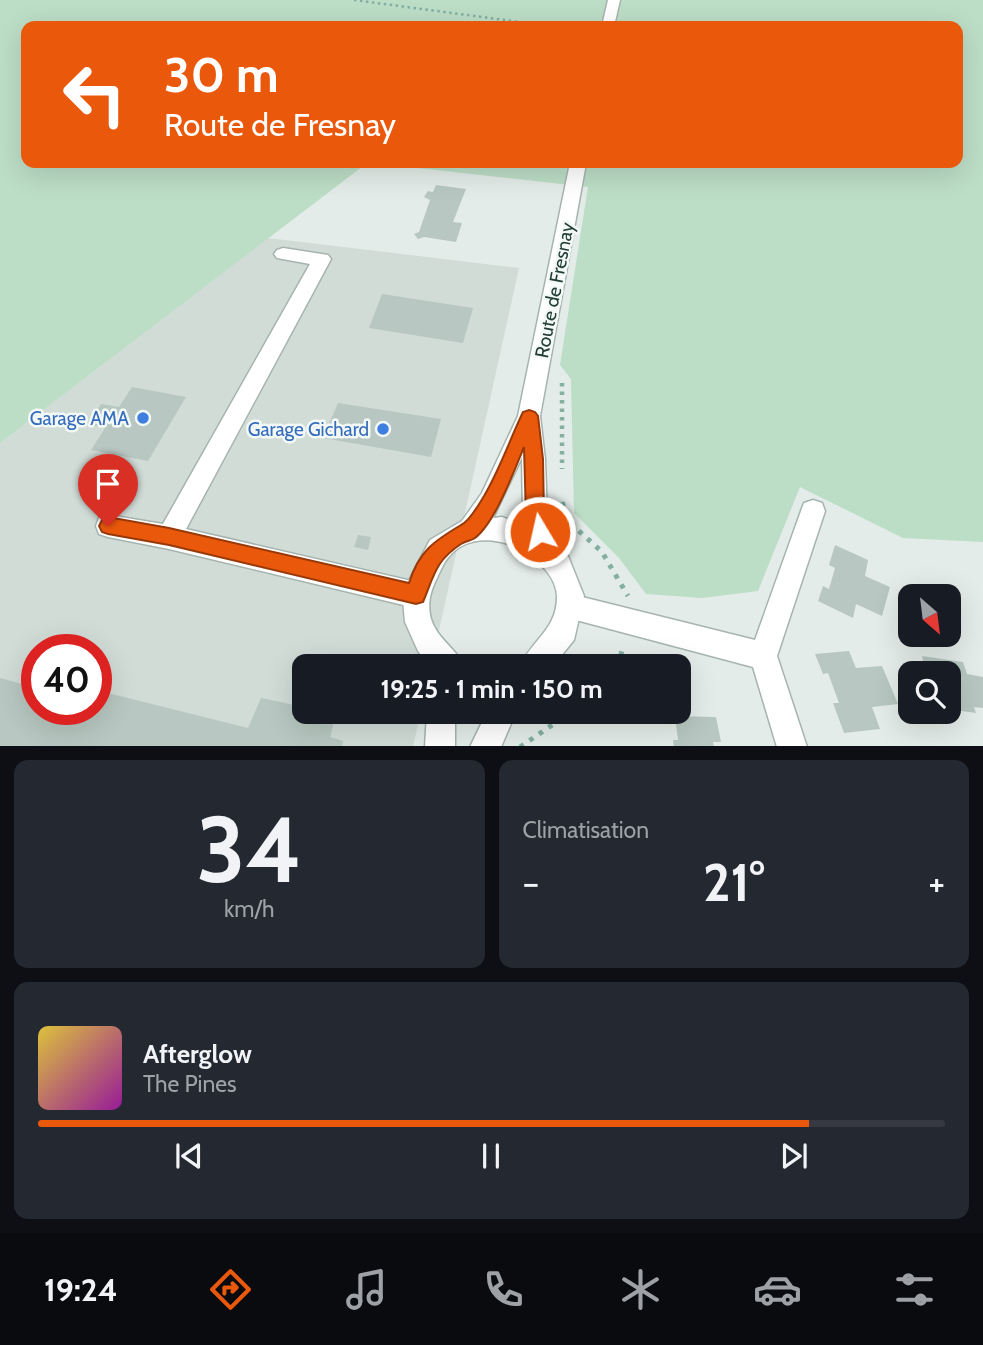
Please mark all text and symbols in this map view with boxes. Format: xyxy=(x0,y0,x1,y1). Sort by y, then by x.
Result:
text: 30 m xyxy=(164,45,279,104)
icon: left xyxy=(49,49,140,140)
text: Route de Fresnay xyxy=(164,105,396,144)
street label: Route de Fresnay xyxy=(530,220,579,360)
place label: Garage AMA xyxy=(30,407,129,430)
marker: Garage AMA xyxy=(135,410,151,426)
place label: Garage Gichard xyxy=(248,418,369,441)
marker: Garage Gichard xyxy=(375,421,391,437)
pin xyxy=(78,454,138,526)
icon: arrive xyxy=(89,465,127,503)
position arrow xyxy=(503,495,577,569)
north arrow xyxy=(898,584,961,648)
map controls xyxy=(898,584,961,724)
speed limit sign: 40 xyxy=(21,634,112,725)
button: search xyxy=(898,661,961,724)
text: 19:25 · 1 min · 150 m xyxy=(380,673,603,705)
text: 34 xyxy=(196,794,302,905)
text: Climatisation xyxy=(523,816,649,844)
text: 21° xyxy=(703,851,765,914)
text: − xyxy=(523,859,539,906)
text: + xyxy=(928,859,945,906)
text: km/h xyxy=(224,895,274,923)
text: Afterglow xyxy=(143,1038,252,1070)
text: The Pines xyxy=(143,1070,237,1098)
icon: previous xyxy=(170,1137,208,1175)
icon: pause xyxy=(472,1137,510,1175)
icon: next xyxy=(775,1137,813,1175)
icon: directions xyxy=(206,1265,255,1314)
icon: music xyxy=(342,1265,391,1314)
icon: phone xyxy=(479,1265,528,1314)
icon: climate xyxy=(616,1265,665,1314)
icon: car xyxy=(753,1265,802,1314)
icon: filters xyxy=(890,1265,939,1314)
text: 19:24 xyxy=(44,1270,118,1309)

